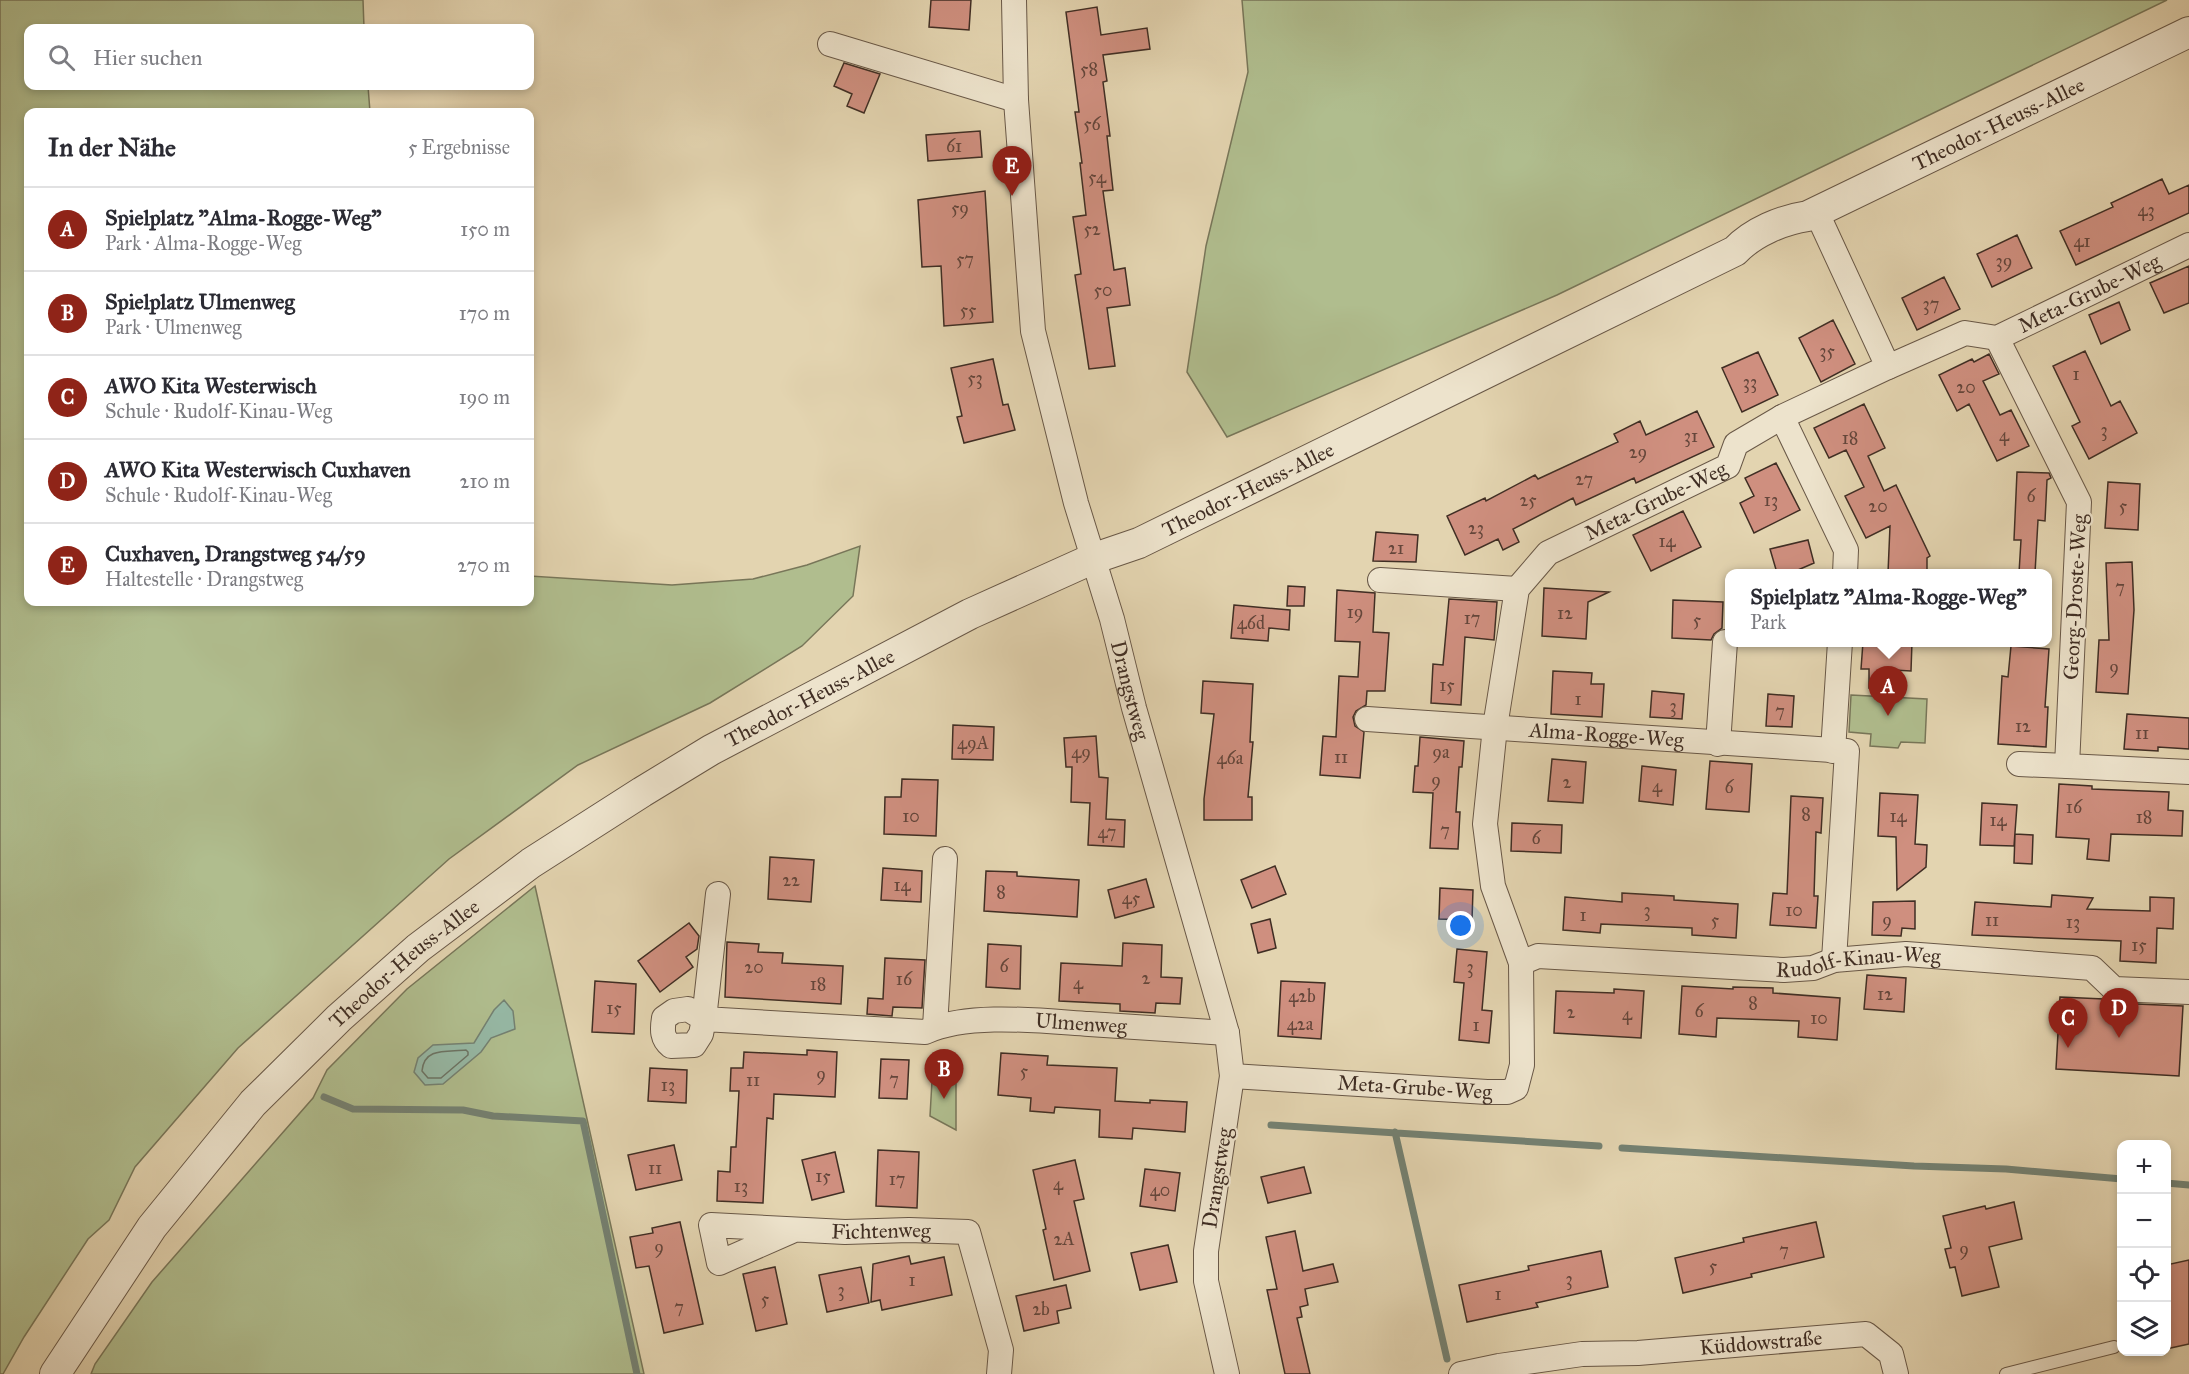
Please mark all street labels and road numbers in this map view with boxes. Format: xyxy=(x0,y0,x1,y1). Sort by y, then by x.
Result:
street label: Theodor-Heuss-Allee xyxy=(1908,71,2089,177)
street label: Meta-Grube-Weg xyxy=(2014,248,2165,339)
street label: Theodor-Heuss-Allee xyxy=(1158,436,1339,543)
street label: Meta-Grube-Weg xyxy=(1580,455,1731,546)
street label: Georg-Droste-Weg xyxy=(2058,513,2092,681)
street label: Drangstweg xyxy=(1105,638,1156,743)
street label: Theodor-Heuss-Allee xyxy=(720,643,899,753)
street label: Alma-Rogge-Weg xyxy=(1527,717,1685,753)
street label: Theodor-Heuss-Allee xyxy=(323,893,485,1034)
street label: Rudolf-Kinau-Weg xyxy=(1775,941,1942,983)
street label: Ulmenweg xyxy=(1034,1007,1128,1039)
street label: Meta-Grube-Weg xyxy=(1337,1070,1492,1105)
street label: Drangstweg xyxy=(1196,1126,1238,1230)
street label: Fichtenweg xyxy=(831,1217,931,1245)
street label: Küddowstraße xyxy=(1699,1325,1823,1361)

